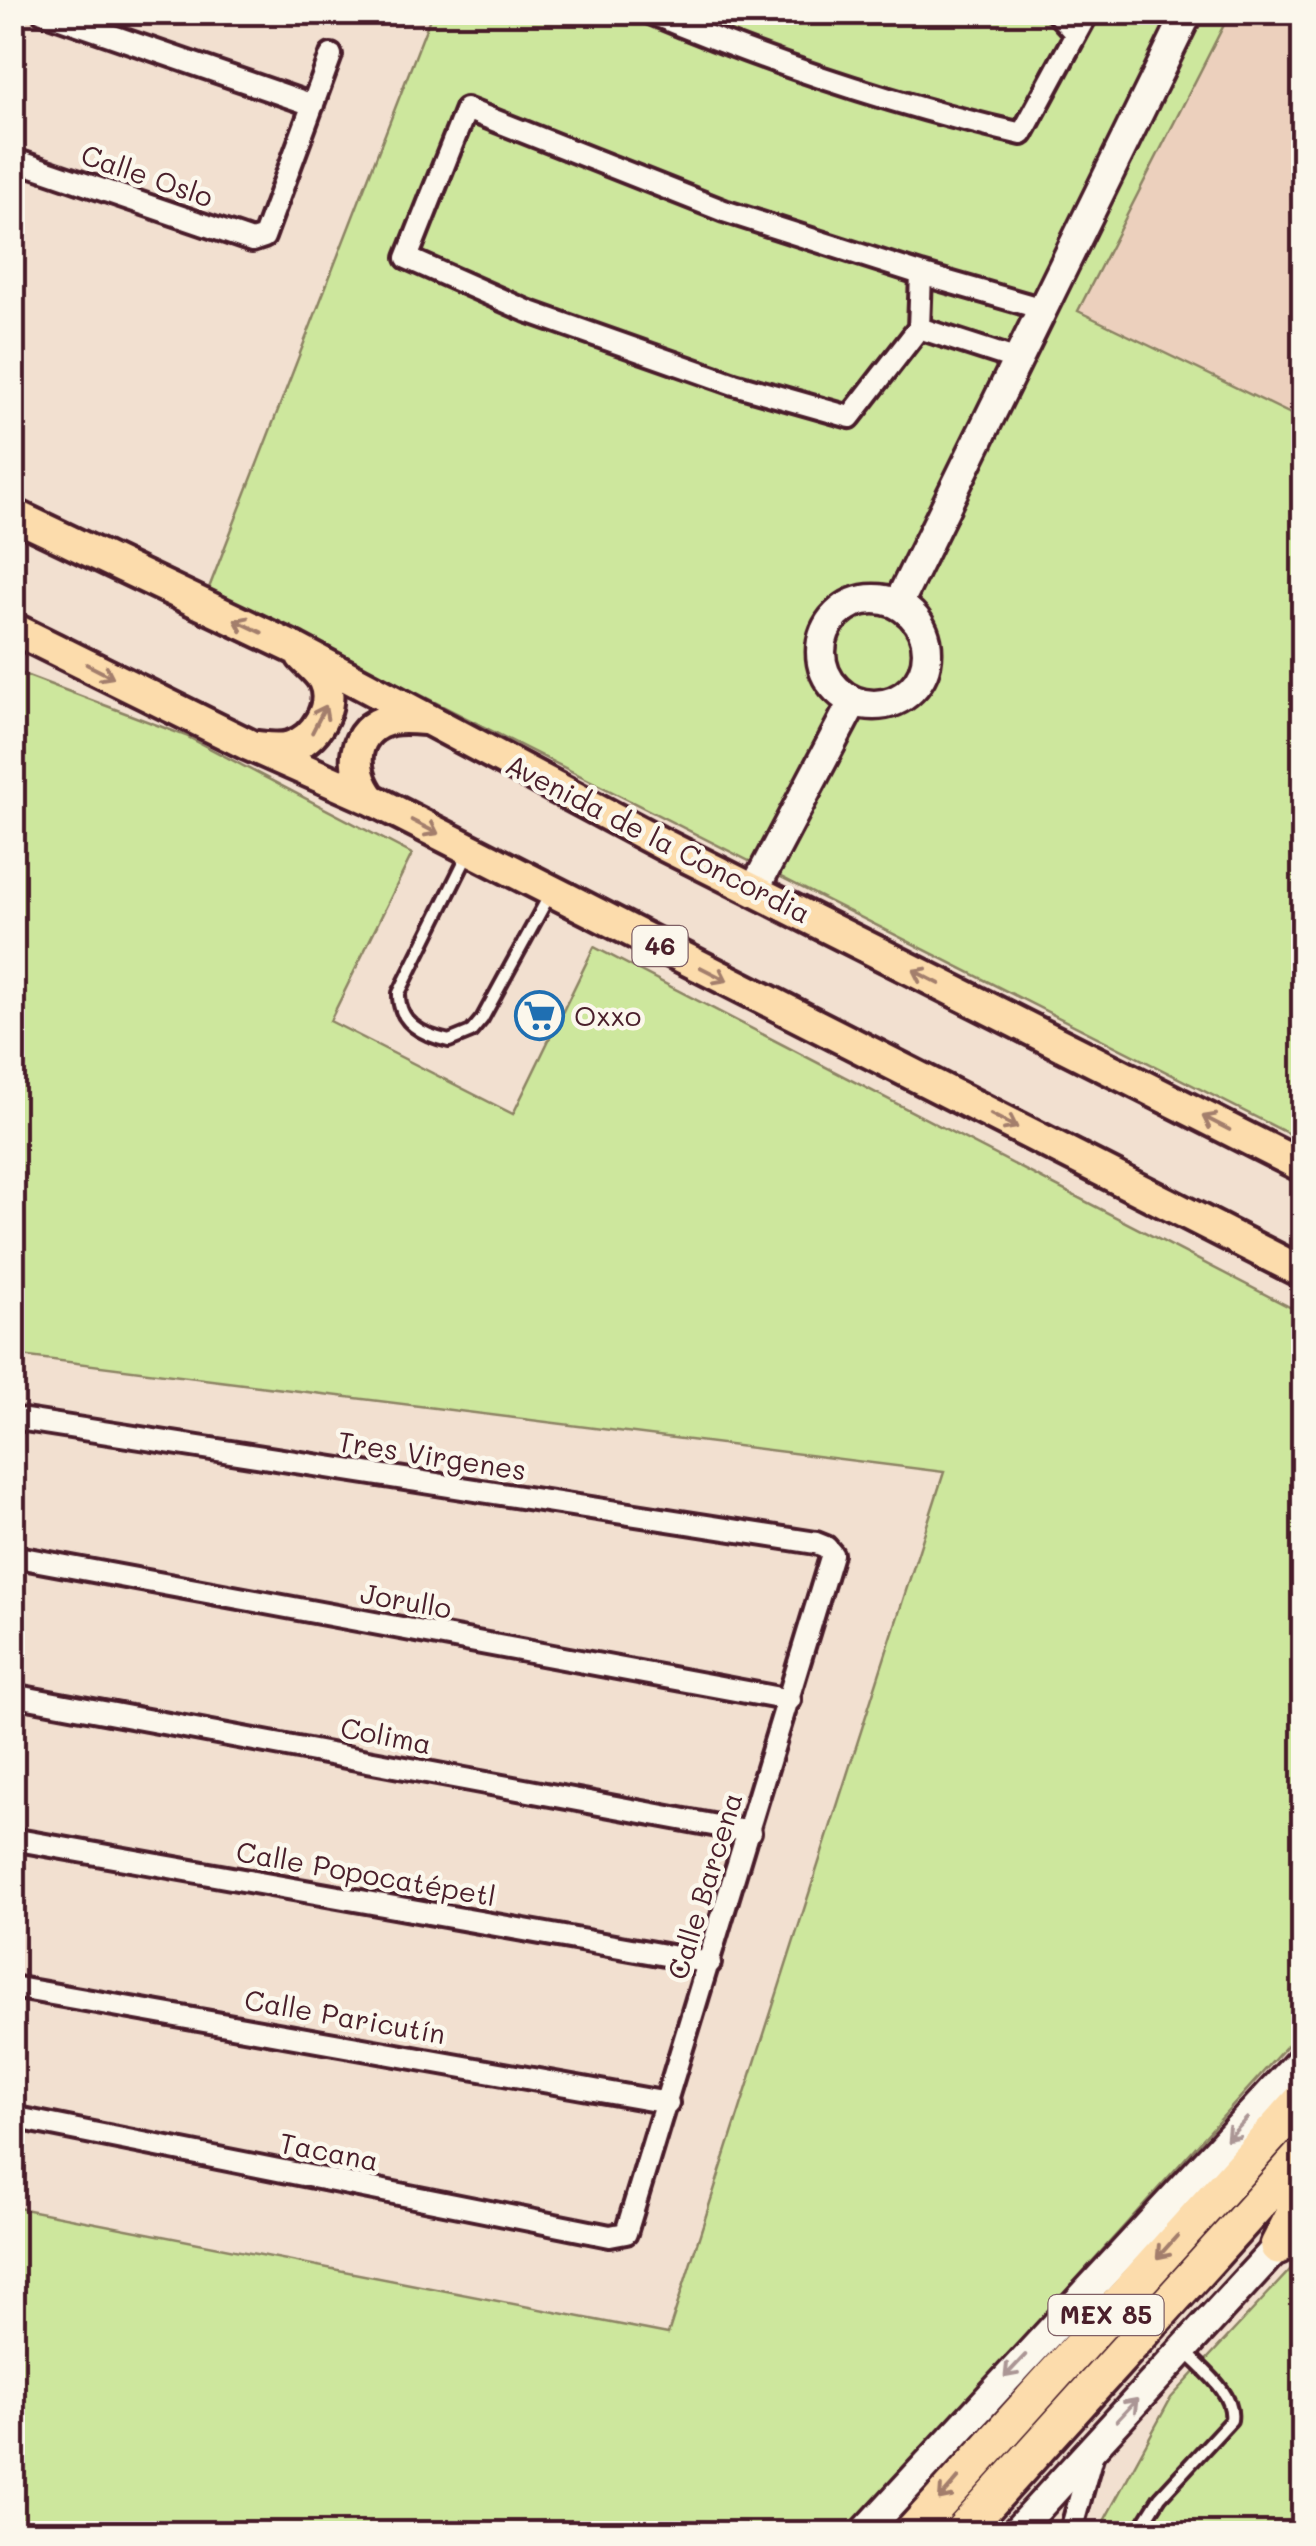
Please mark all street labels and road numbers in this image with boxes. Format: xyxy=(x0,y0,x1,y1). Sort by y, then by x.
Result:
street label: Calle Oslo xyxy=(77,136,218,214)
street label: Avenida de la Concordia xyxy=(500,745,817,931)
road number: 46 xyxy=(632,926,688,966)
street label: Tres Virgenes xyxy=(335,1422,529,1488)
street label: Jorullo xyxy=(358,1574,455,1626)
street label: Colima xyxy=(338,1709,435,1761)
street label: Calle Barcena xyxy=(659,1788,750,1983)
street label: Calle Popocatépetl xyxy=(234,1832,499,1914)
street label: Calle Paricutín xyxy=(242,1981,448,2051)
street label: Tacana xyxy=(277,2124,382,2178)
road number: MEX 85 xyxy=(1048,2295,1164,2335)

